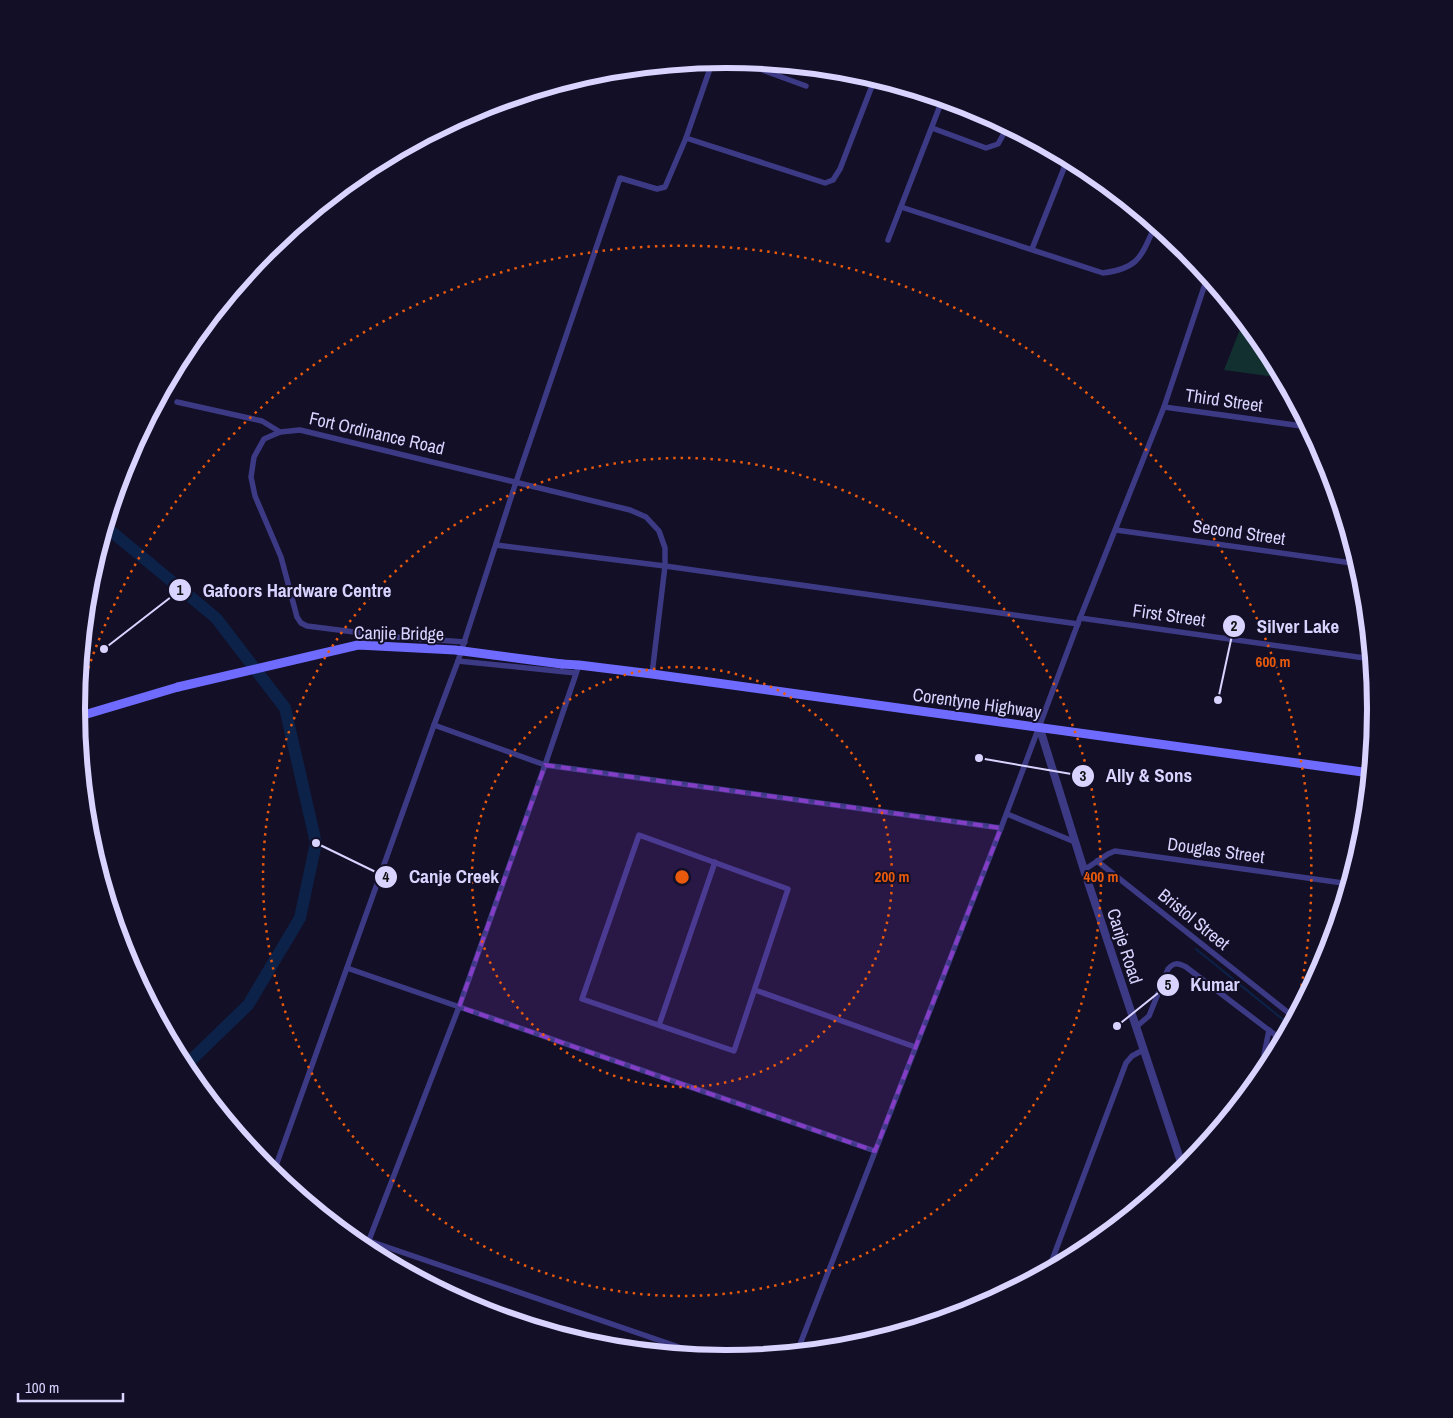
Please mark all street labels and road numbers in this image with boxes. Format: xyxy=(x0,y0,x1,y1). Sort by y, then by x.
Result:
street label: Third Street xyxy=(1184,382,1264,418)
street label: Fort Ordinance Road xyxy=(307,405,447,461)
street label: Second Street xyxy=(1191,513,1287,551)
street label: First Street xyxy=(1131,598,1207,632)
street label: Canjie Bridge xyxy=(354,620,444,646)
street label: Corentyne Highway xyxy=(911,682,1044,724)
street label: Douglas Street xyxy=(1166,831,1266,869)
street label: Bristol Street xyxy=(1153,882,1235,956)
street label: Canje Road xyxy=(1101,905,1149,987)

